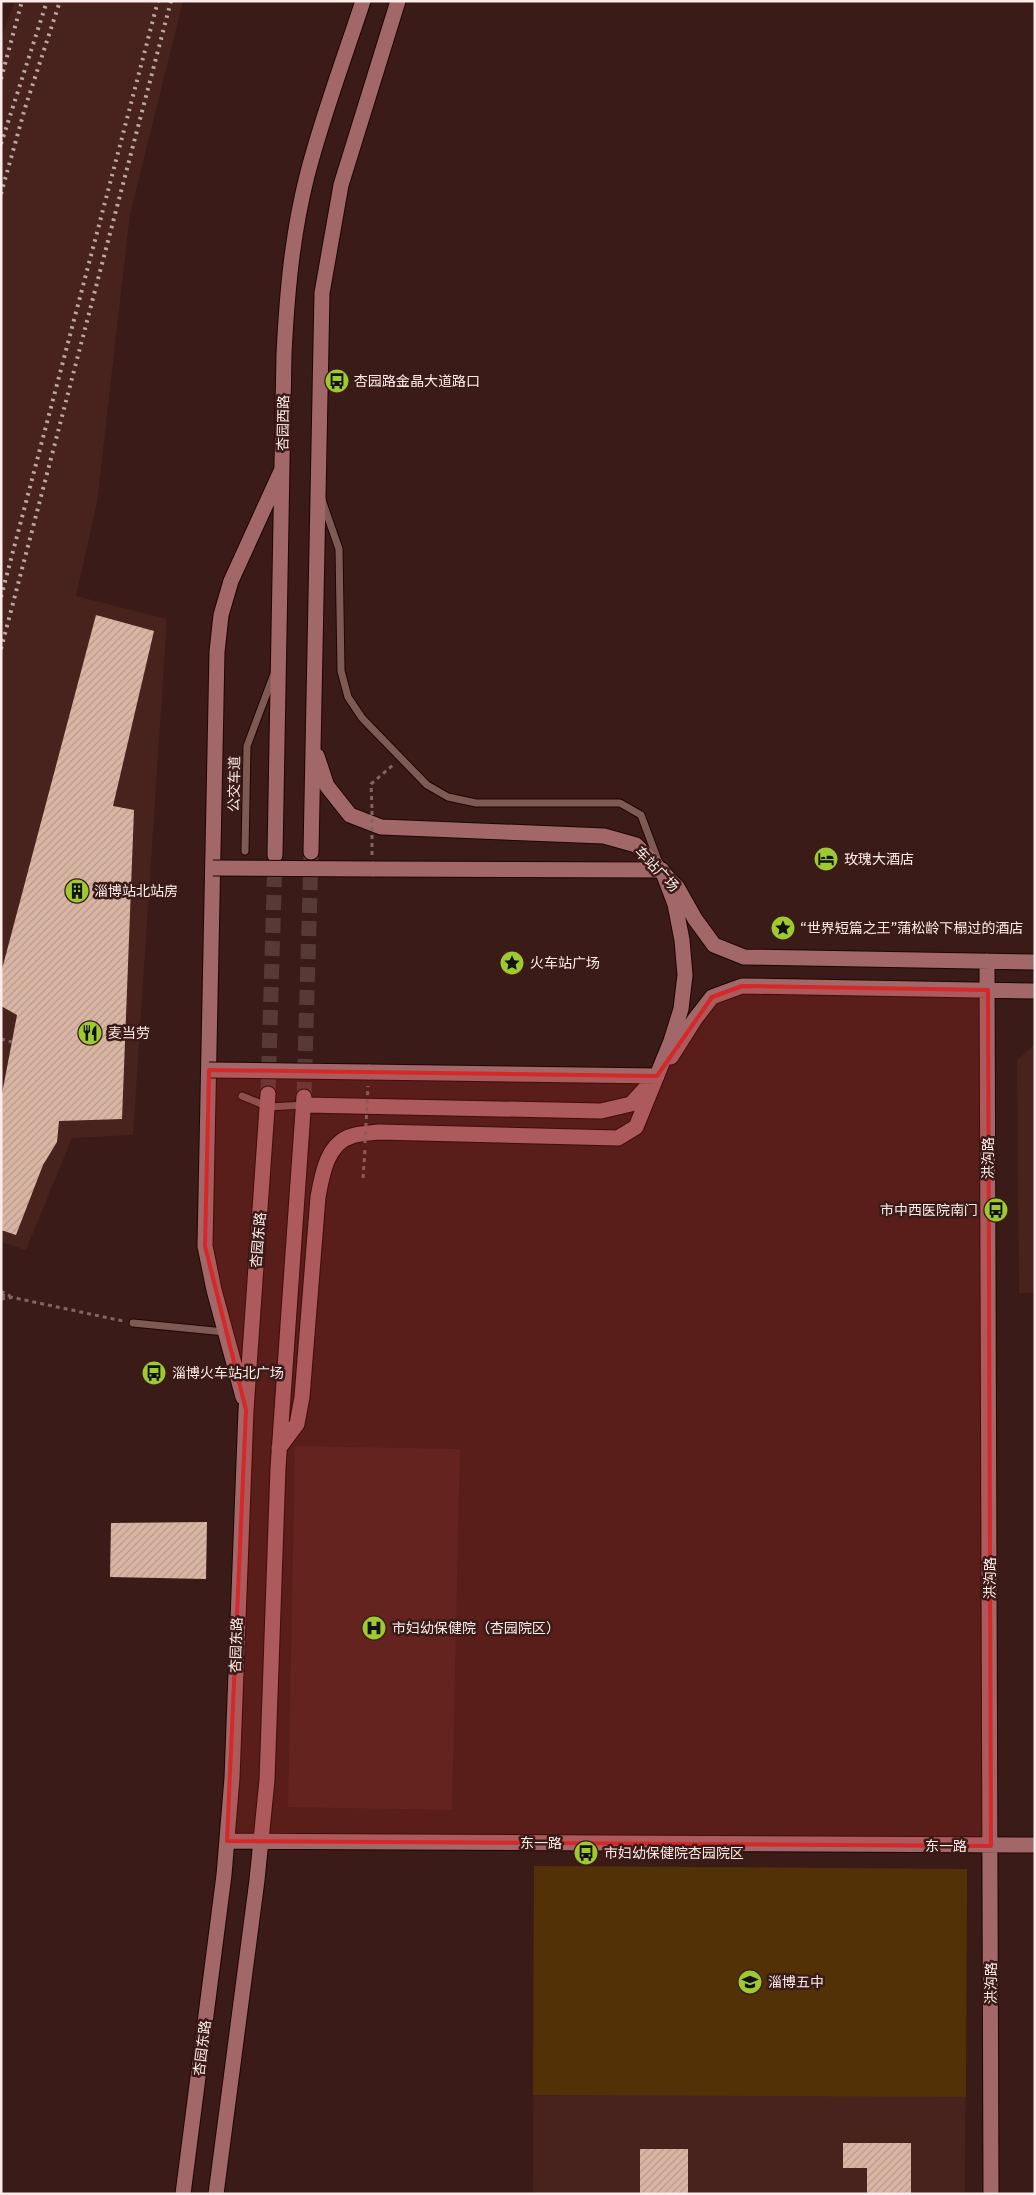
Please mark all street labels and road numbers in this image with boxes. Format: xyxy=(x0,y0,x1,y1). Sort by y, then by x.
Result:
street label: 杏园西路 xyxy=(274,395,292,451)
street label: 公交车道 xyxy=(225,756,243,812)
street label: 车站广场 xyxy=(631,843,683,895)
street label: 洪沟路 xyxy=(979,1137,997,1179)
street label: 杏园东路 xyxy=(247,1211,269,1269)
street label: 洪沟路 xyxy=(981,1557,999,1599)
street label: 杏园东路 xyxy=(226,1617,246,1673)
street label: 东一路 xyxy=(520,1834,562,1852)
street label: 东一路 xyxy=(925,1837,967,1855)
street label: 洪沟路 xyxy=(982,1962,1000,2004)
street label: 杏园东路 xyxy=(190,2019,214,2077)

